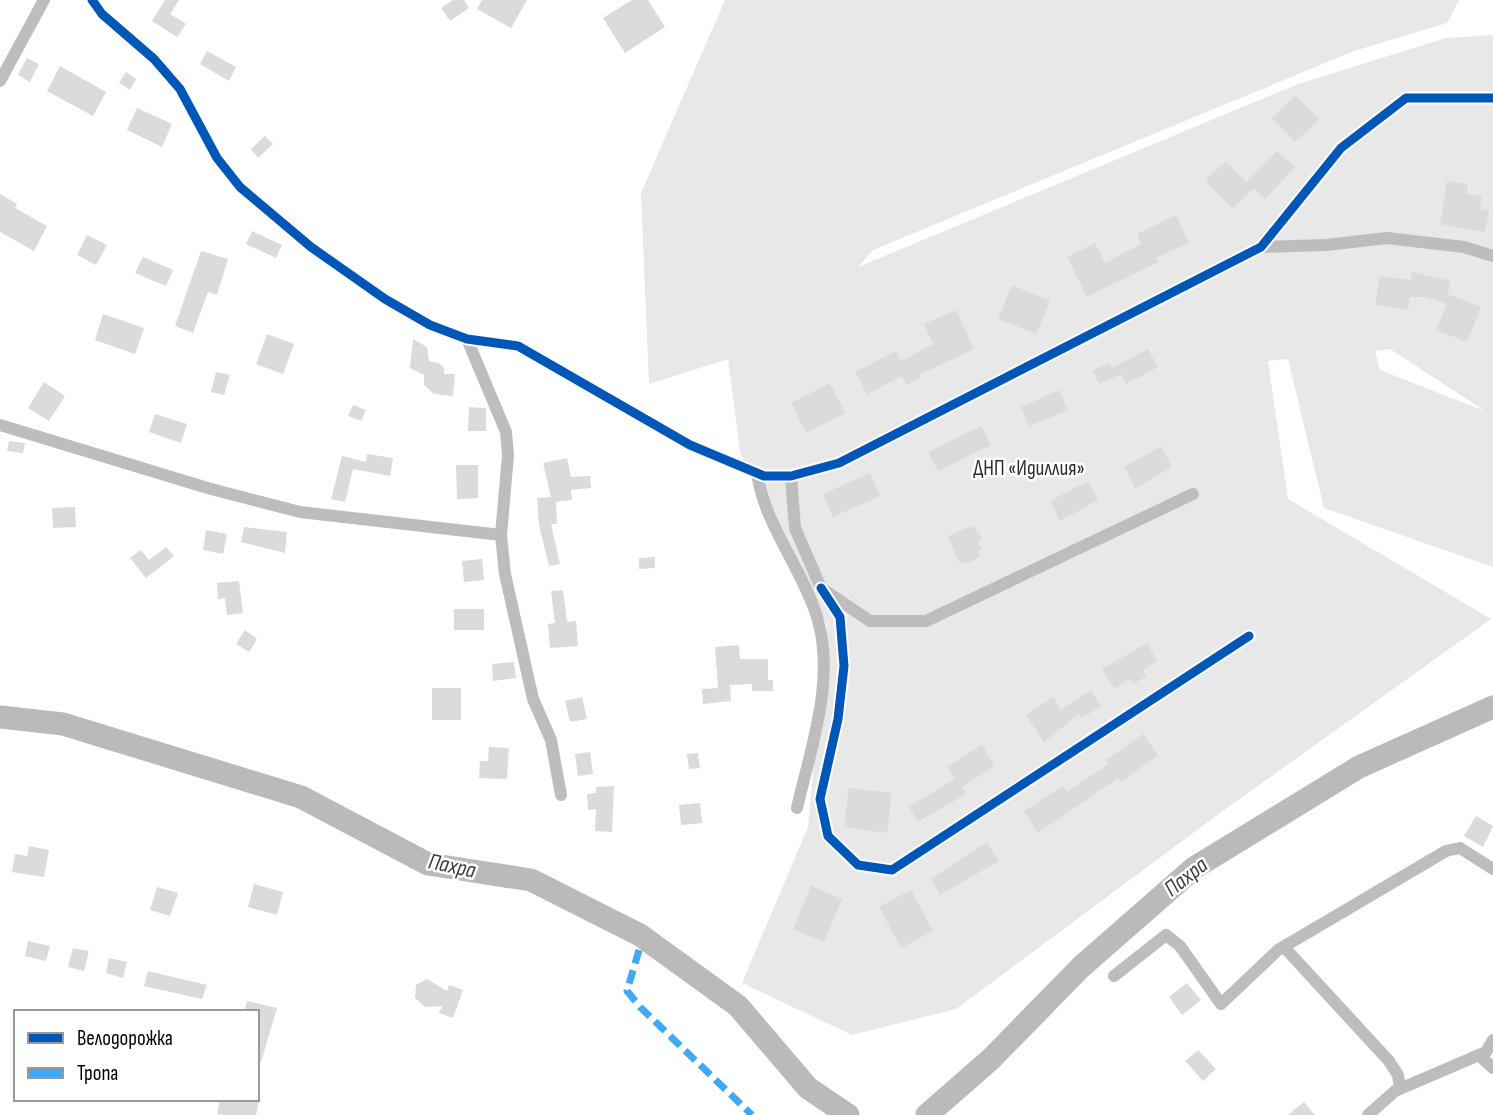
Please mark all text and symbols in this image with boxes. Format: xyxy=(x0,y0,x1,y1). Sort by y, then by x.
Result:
park label: ДНП «Идиллия» xyxy=(973,456,1085,481)
water label: Пахра xyxy=(426,847,479,885)
water label: Пахра xyxy=(1159,851,1214,903)
legend xyxy=(14,1010,259,1101)
text: Велодорожка xyxy=(77,1026,173,1051)
text: Тропа xyxy=(77,1061,118,1086)

